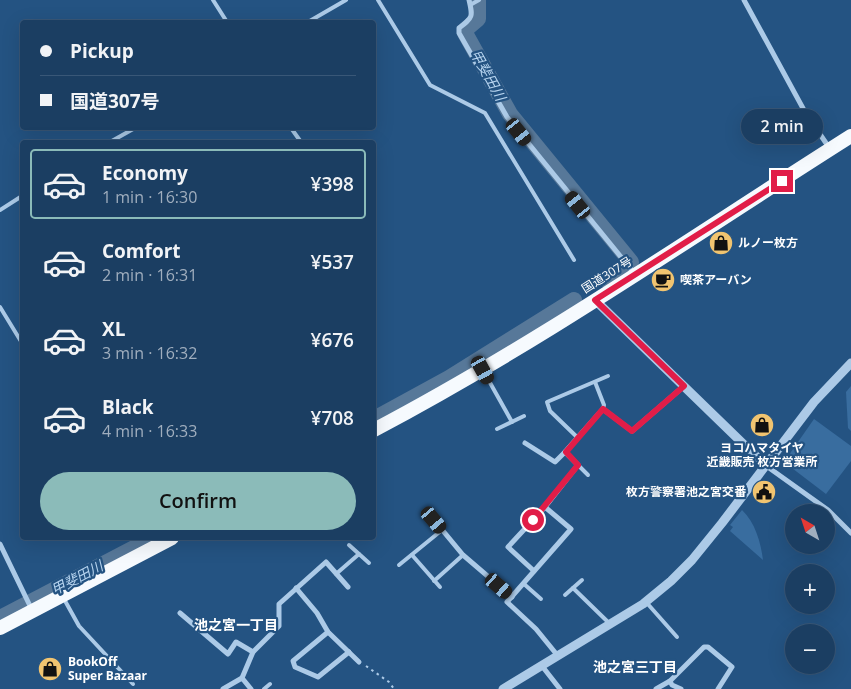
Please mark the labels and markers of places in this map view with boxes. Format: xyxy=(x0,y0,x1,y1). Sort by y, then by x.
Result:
shop icon: ルノー枚方 xyxy=(708,230,734,256)
place label: ルノー枚方 xyxy=(738,234,798,251)
cafe icon: 喫茶アーバン xyxy=(650,267,676,293)
place label: 喫茶アーバン xyxy=(680,271,752,288)
shop icon: ヨコハマタイヤ 近畿販売 枚方営業所 xyxy=(749,412,775,438)
place label: ヨコハマタイヤ 近畿販売 枚方営業所 xyxy=(706,439,818,470)
public building icon: 枚方警察署池之宮交番 xyxy=(751,479,777,505)
place label: 枚方警察署池之宮交番 xyxy=(626,483,747,500)
place label: BookOff Super Bazaar xyxy=(68,653,147,684)
shop icon: BookOff Super Bazaar xyxy=(37,656,63,682)

